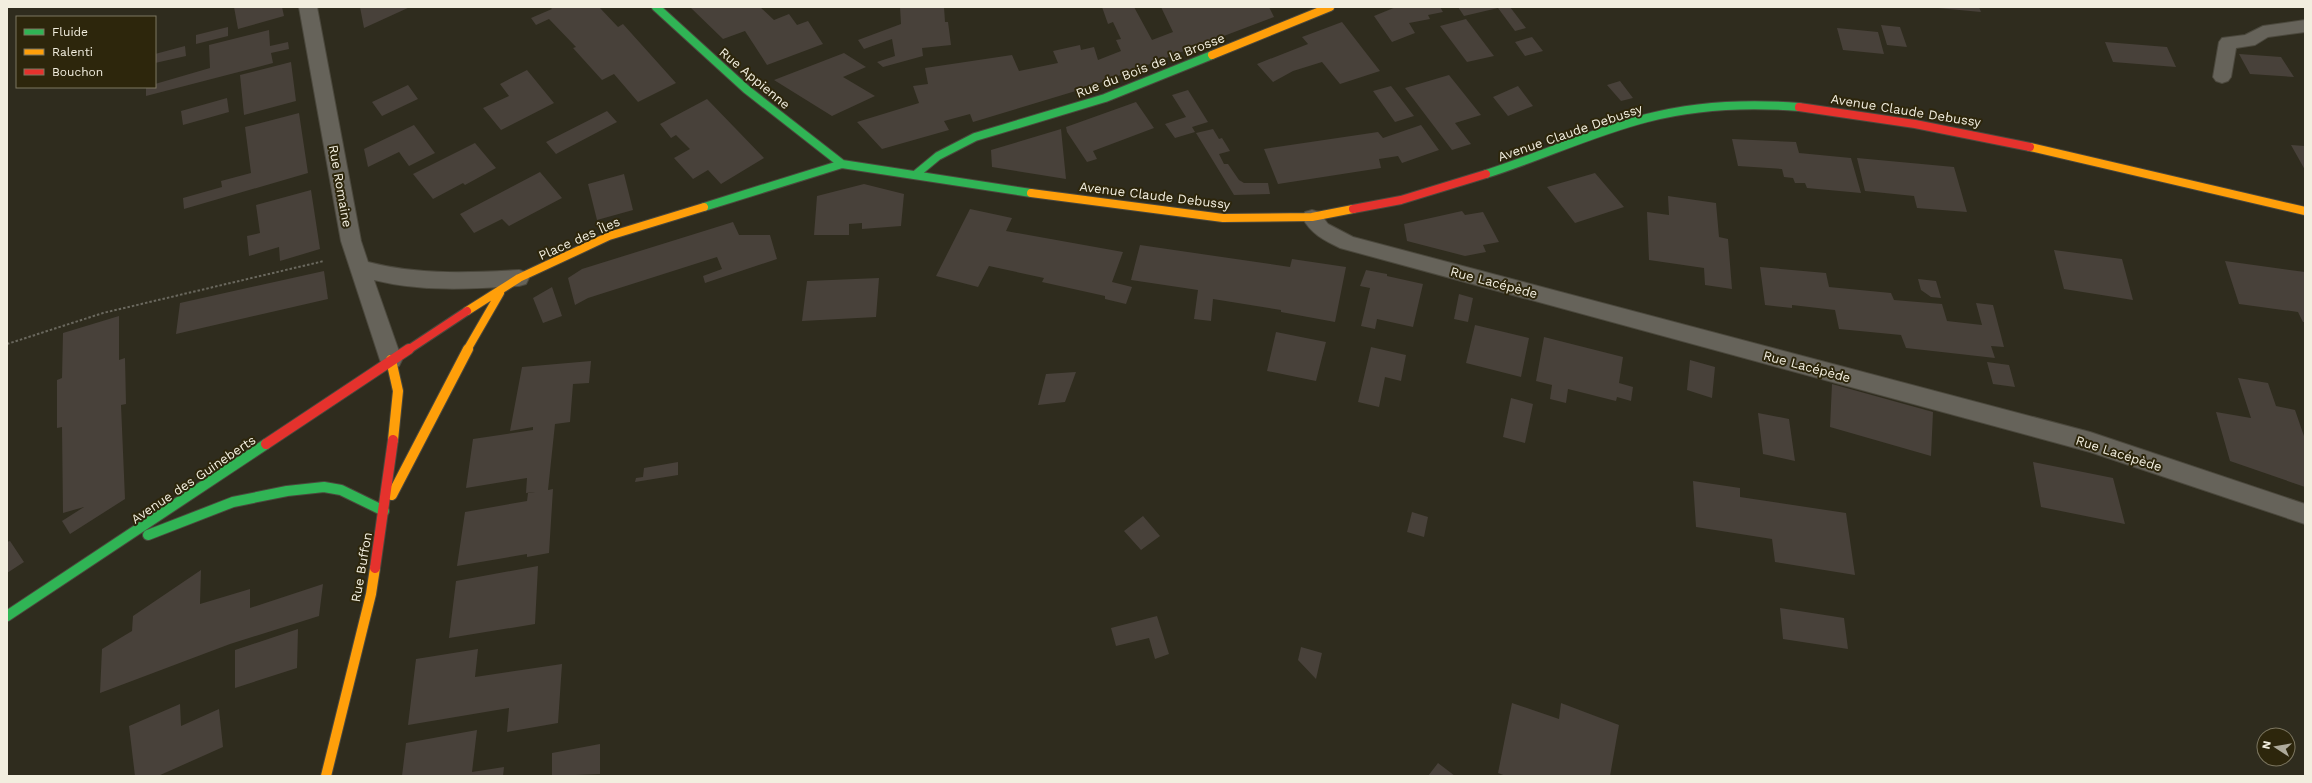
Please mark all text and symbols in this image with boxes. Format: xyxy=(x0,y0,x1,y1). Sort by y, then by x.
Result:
legend xyxy=(16,16,156,88)
text: Fluide xyxy=(52,25,88,39)
street label: Rue du Bois de la Brosse xyxy=(1074,30,1227,101)
text: Ralenti xyxy=(52,45,93,59)
street label: Rue Appienne xyxy=(716,45,793,112)
text: Bouchon xyxy=(52,65,103,79)
street label: Avenue Claude Debussy xyxy=(1830,91,1982,130)
street label: Avenue Claude Debussy xyxy=(1496,101,1645,164)
street label: Rue Romaine xyxy=(326,144,355,228)
street label: Avenue Claude Debussy xyxy=(1079,179,1231,212)
street label: Place des Îles xyxy=(536,213,622,263)
street label: Rue Lacépède xyxy=(1449,264,1539,301)
street label: Rue Lacépède xyxy=(1762,348,1852,385)
street label: Avenue des Guineberts xyxy=(128,432,258,527)
street label: Rue Lacépède xyxy=(2074,432,2164,474)
street label: Rue Buffon xyxy=(348,531,375,603)
north arrow xyxy=(2256,727,2296,767)
text: N xyxy=(2260,740,2274,750)

